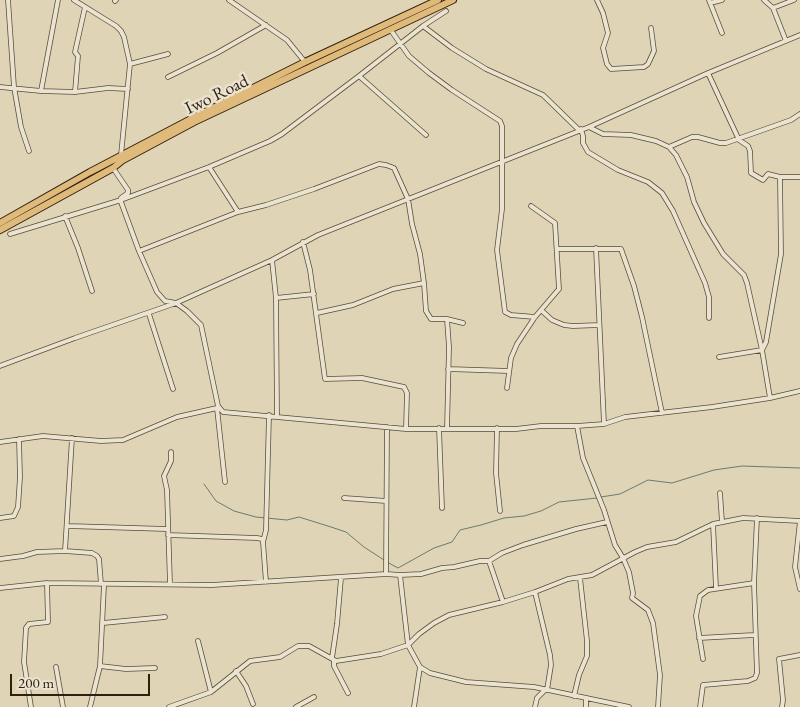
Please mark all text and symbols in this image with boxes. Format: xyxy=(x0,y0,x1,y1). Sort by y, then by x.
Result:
street label: Iwo Road xyxy=(182,70,252,120)
scale bar xyxy=(12,664,152,696)
text: 200 m xyxy=(18,673,54,692)

